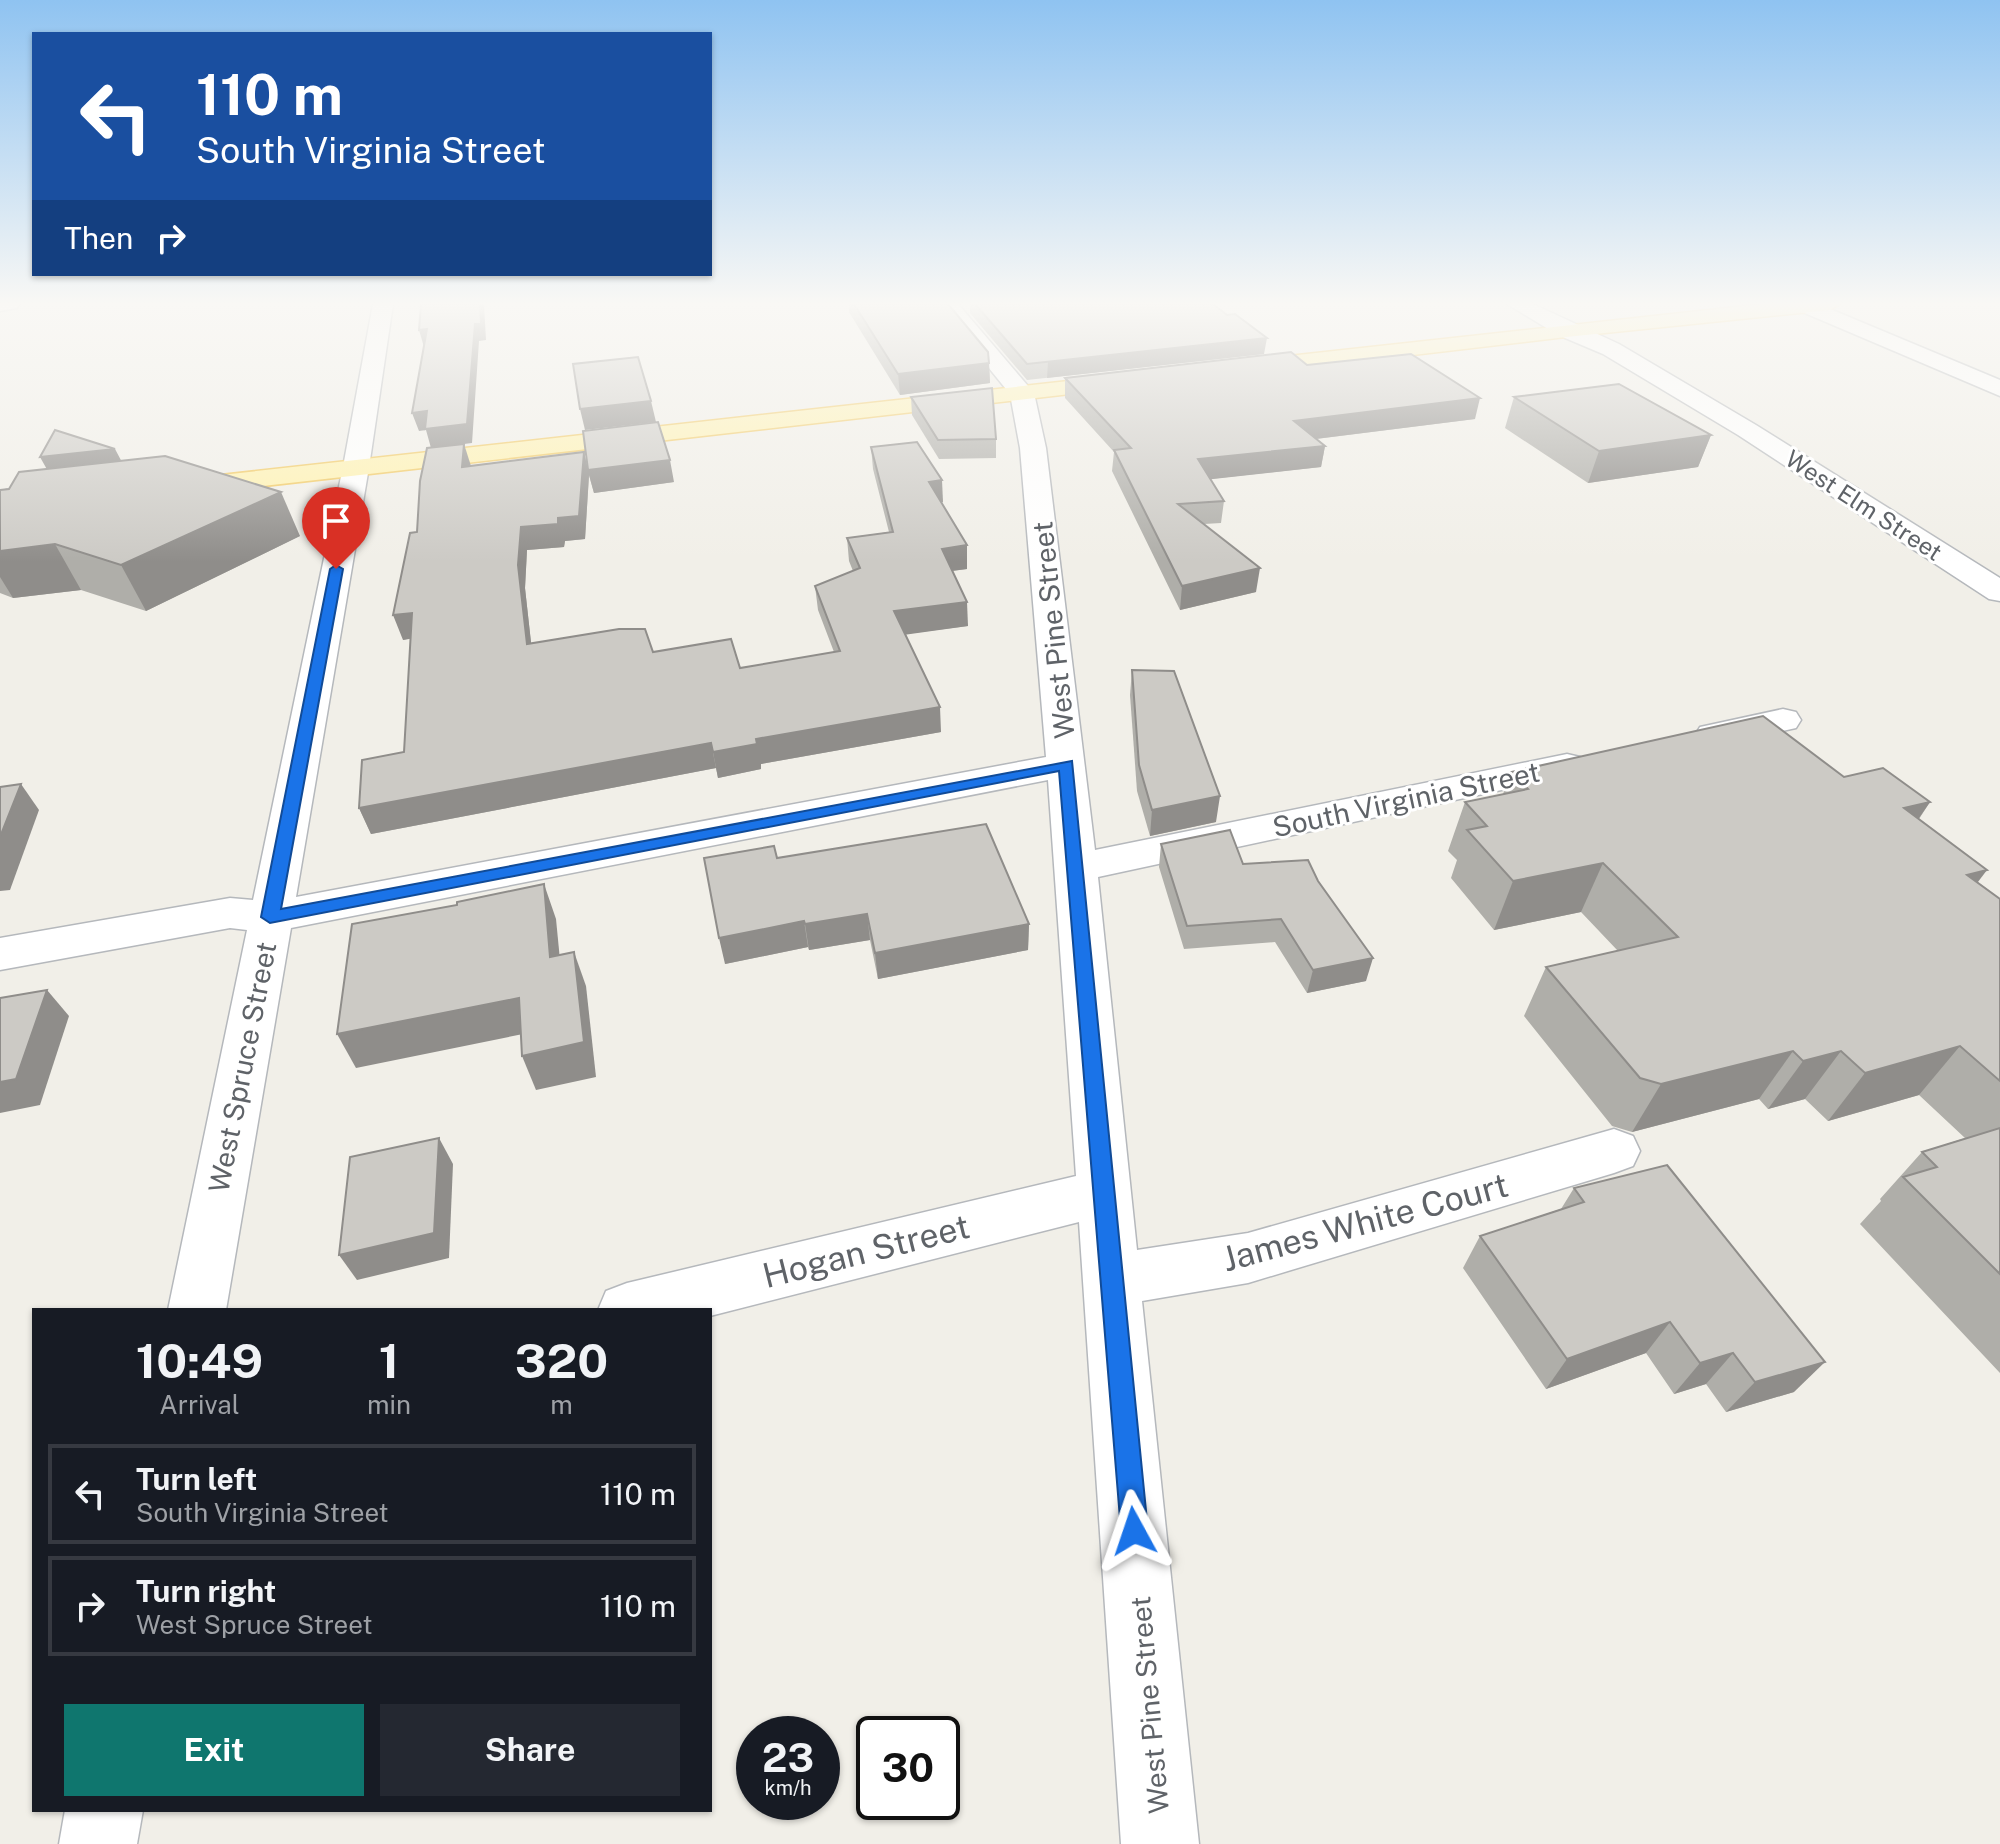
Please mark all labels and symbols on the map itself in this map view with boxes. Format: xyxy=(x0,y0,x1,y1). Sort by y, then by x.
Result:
street label: West Elm Street xyxy=(1781,444,1947,566)
pin xyxy=(302,487,370,569)
street label: West Pine Street xyxy=(1025,520,1081,740)
street label: South Virginia Street xyxy=(1269,755,1543,843)
street label: West Spruce Street xyxy=(201,939,283,1195)
street label: James White Court xyxy=(1218,1165,1512,1279)
street label: Hogan Street xyxy=(759,1206,973,1296)
position arrow xyxy=(1092,1489,1176,1573)
street label: West Pine Street xyxy=(1123,1595,1175,1815)
speed limit sign: 30 xyxy=(856,1716,960,1820)

